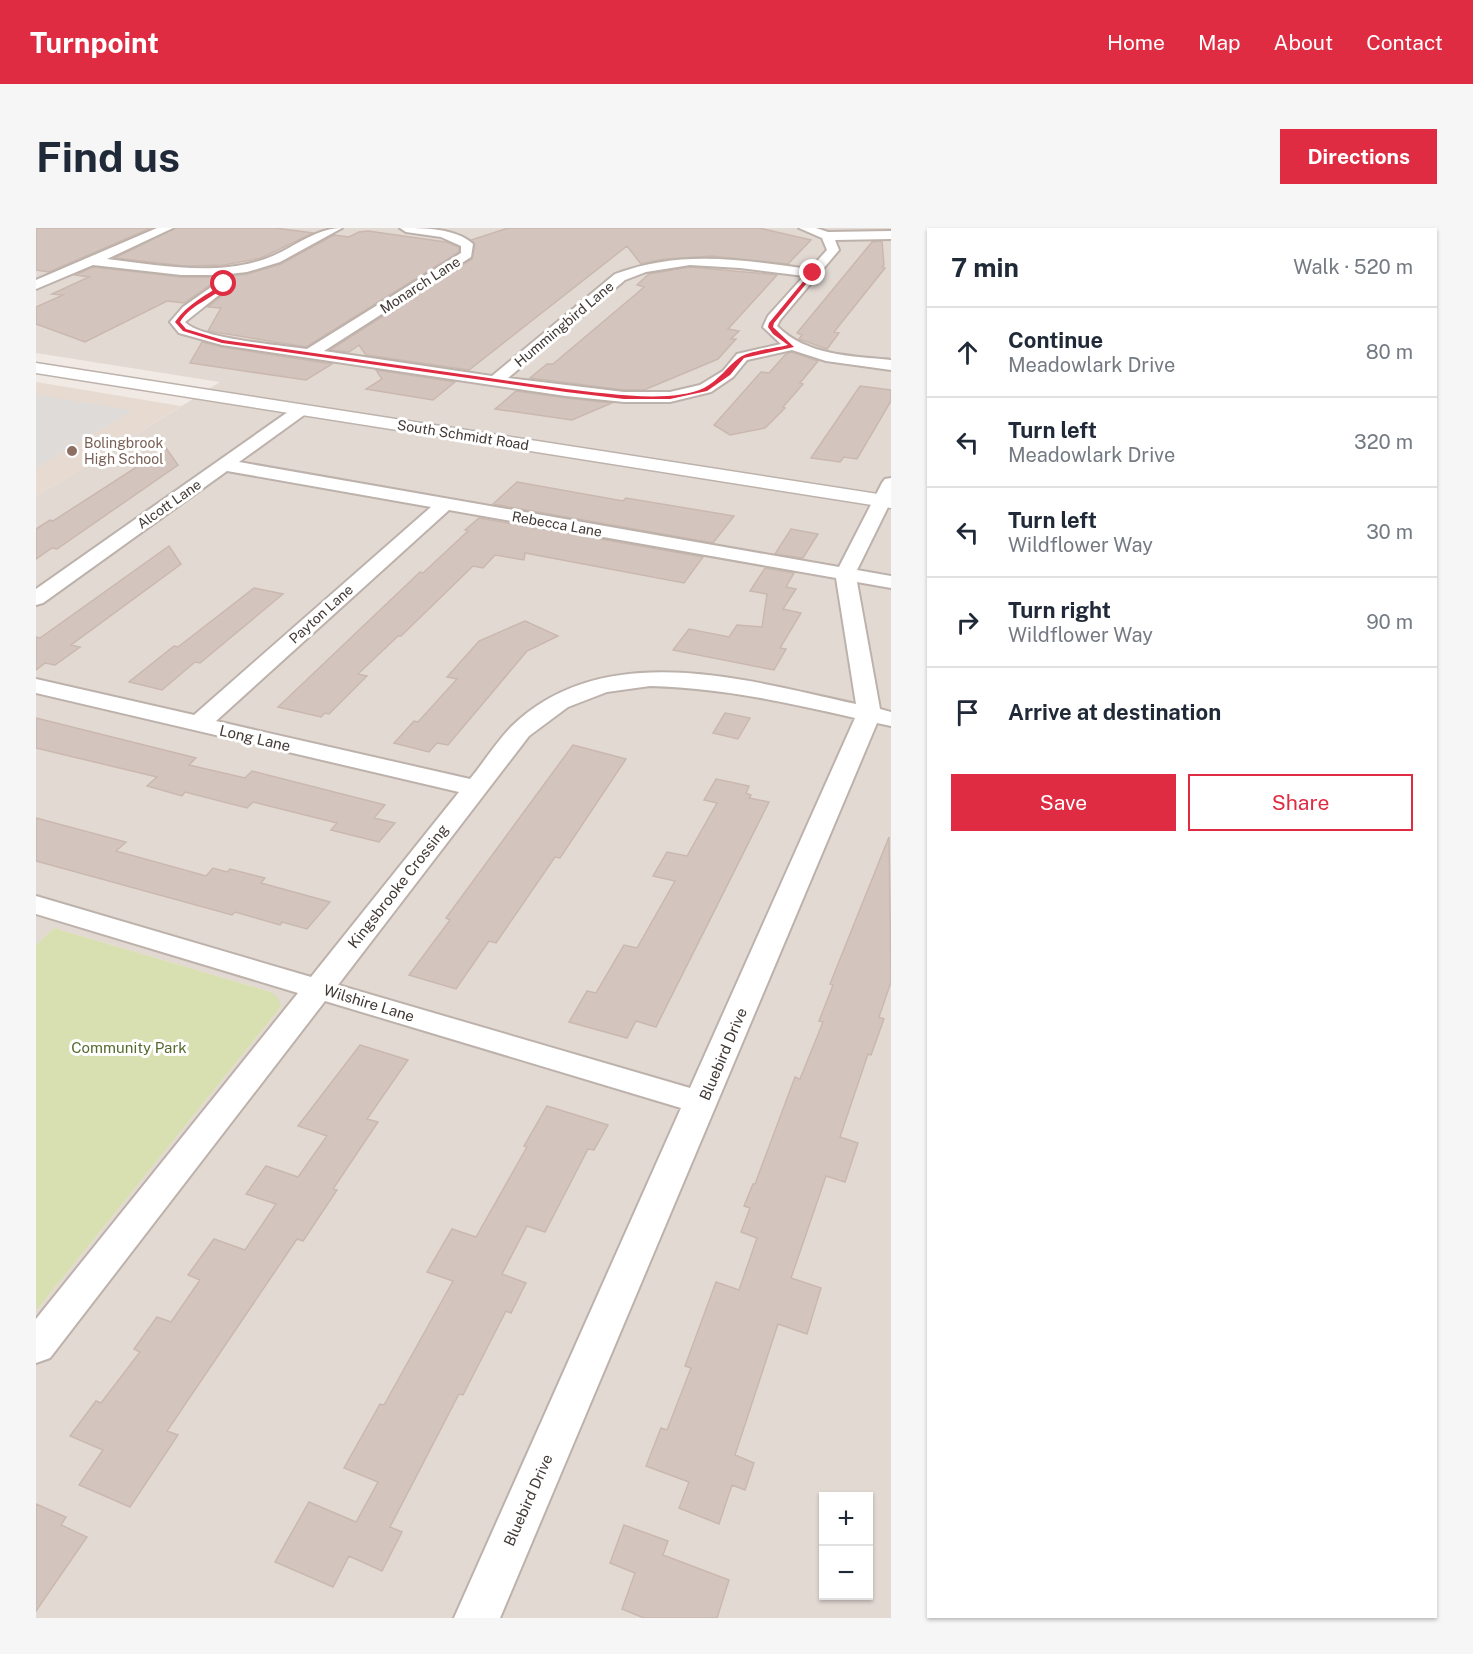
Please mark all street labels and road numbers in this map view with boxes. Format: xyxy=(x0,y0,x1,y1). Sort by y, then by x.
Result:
street label: Monarch Lane xyxy=(377,253,463,317)
street label: Hummingbird Lane xyxy=(511,278,617,370)
street label: South Schmidt Road xyxy=(396,417,530,453)
street label: Alcott Lane xyxy=(134,476,204,532)
street label: Rebecca Lane xyxy=(511,508,603,540)
street label: Payton Lane xyxy=(286,581,356,647)
street label: Long Lane xyxy=(218,722,292,754)
street label: Kingsbrooke Crossing xyxy=(344,821,452,951)
street label: Wilshire Lane xyxy=(322,981,416,1025)
street label: Bluebird Drive xyxy=(696,1005,750,1103)
street label: Bluebird Drive xyxy=(500,1452,556,1548)

